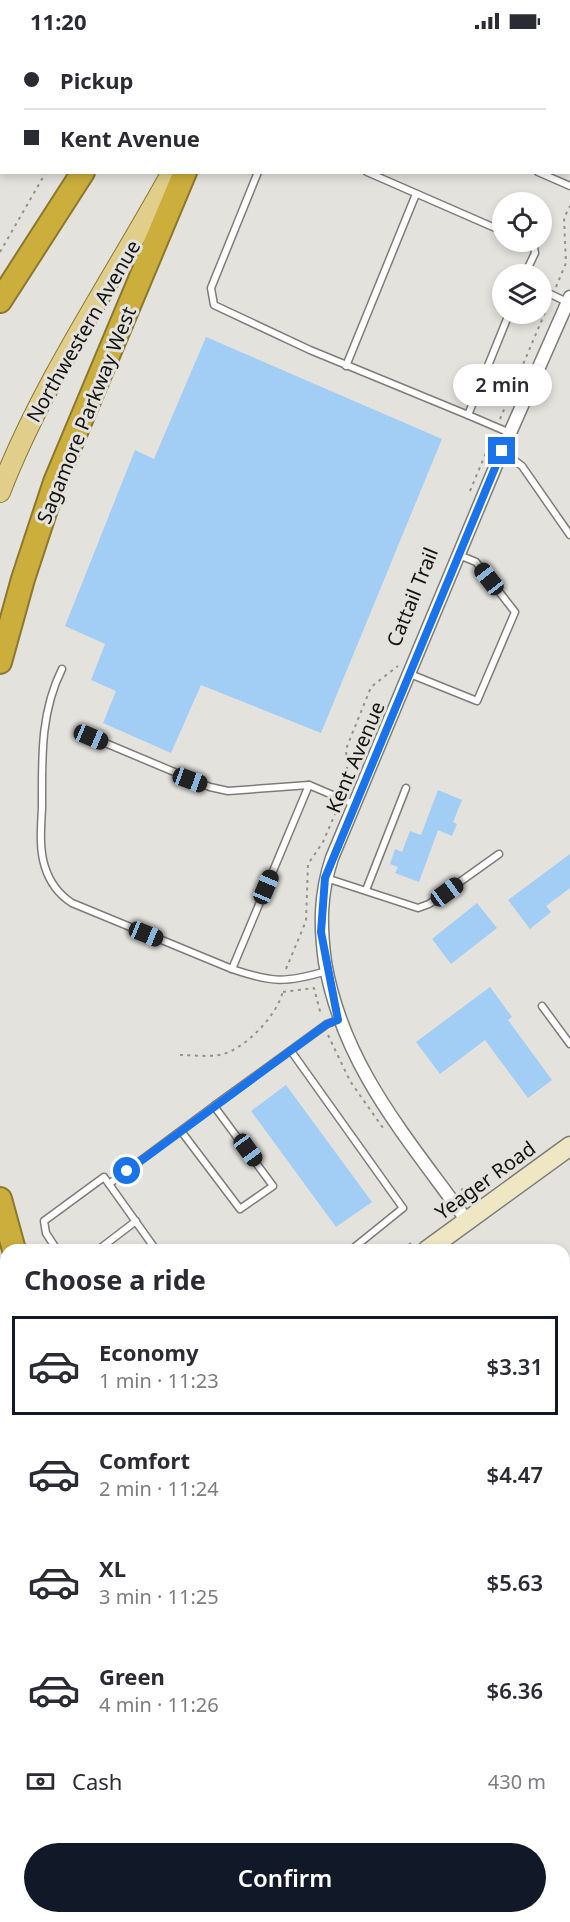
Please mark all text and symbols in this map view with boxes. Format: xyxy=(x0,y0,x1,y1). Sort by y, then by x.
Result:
text: 11:20 xyxy=(30,6,87,36)
text: Pickup xyxy=(60,65,133,95)
text: Kent Avenue xyxy=(60,123,200,153)
map controls xyxy=(492,192,552,324)
button: locate xyxy=(492,192,552,252)
street label: Northwestern Avenue xyxy=(20,235,146,427)
button: layers xyxy=(492,264,552,324)
street label: Sagamore Parkway West xyxy=(30,303,142,527)
callout: 2 min xyxy=(452,364,552,406)
text: 2 min xyxy=(475,371,530,398)
route end xyxy=(488,437,515,464)
street label: Cattail Trail xyxy=(380,543,444,651)
car xyxy=(471,559,507,599)
street label: Kent Avenue xyxy=(319,697,391,817)
car xyxy=(71,722,111,752)
car xyxy=(170,765,210,795)
car xyxy=(251,867,281,907)
car xyxy=(427,874,467,910)
car xyxy=(126,919,166,949)
car xyxy=(230,1130,266,1170)
street label: Yeager Road xyxy=(429,1134,541,1226)
route start xyxy=(113,1157,140,1184)
text: Choose a ride xyxy=(24,1261,206,1298)
text: Economy xyxy=(99,1337,198,1367)
icon: car xyxy=(27,1339,81,1393)
text: $3.31 xyxy=(487,1351,543,1381)
text: 1 min · 11:23 xyxy=(99,1367,219,1394)
text: Comfort xyxy=(99,1445,190,1475)
icon: car xyxy=(27,1447,81,1501)
text: $4.47 xyxy=(487,1459,543,1489)
text: 2 min · 11:24 xyxy=(99,1475,219,1502)
text: XL xyxy=(99,1553,126,1583)
icon: car xyxy=(27,1555,81,1609)
text: $5.63 xyxy=(487,1567,543,1597)
text: 3 min · 11:25 xyxy=(99,1583,219,1610)
text: Green xyxy=(99,1661,165,1691)
icon: car xyxy=(27,1663,81,1717)
text: $6.36 xyxy=(487,1675,543,1705)
text: 4 min · 11:26 xyxy=(99,1691,219,1718)
icon: cash xyxy=(24,1765,57,1798)
text: Cash xyxy=(72,1766,122,1796)
text: 430 m xyxy=(488,1768,546,1795)
button: Confirm xyxy=(24,1843,546,1912)

